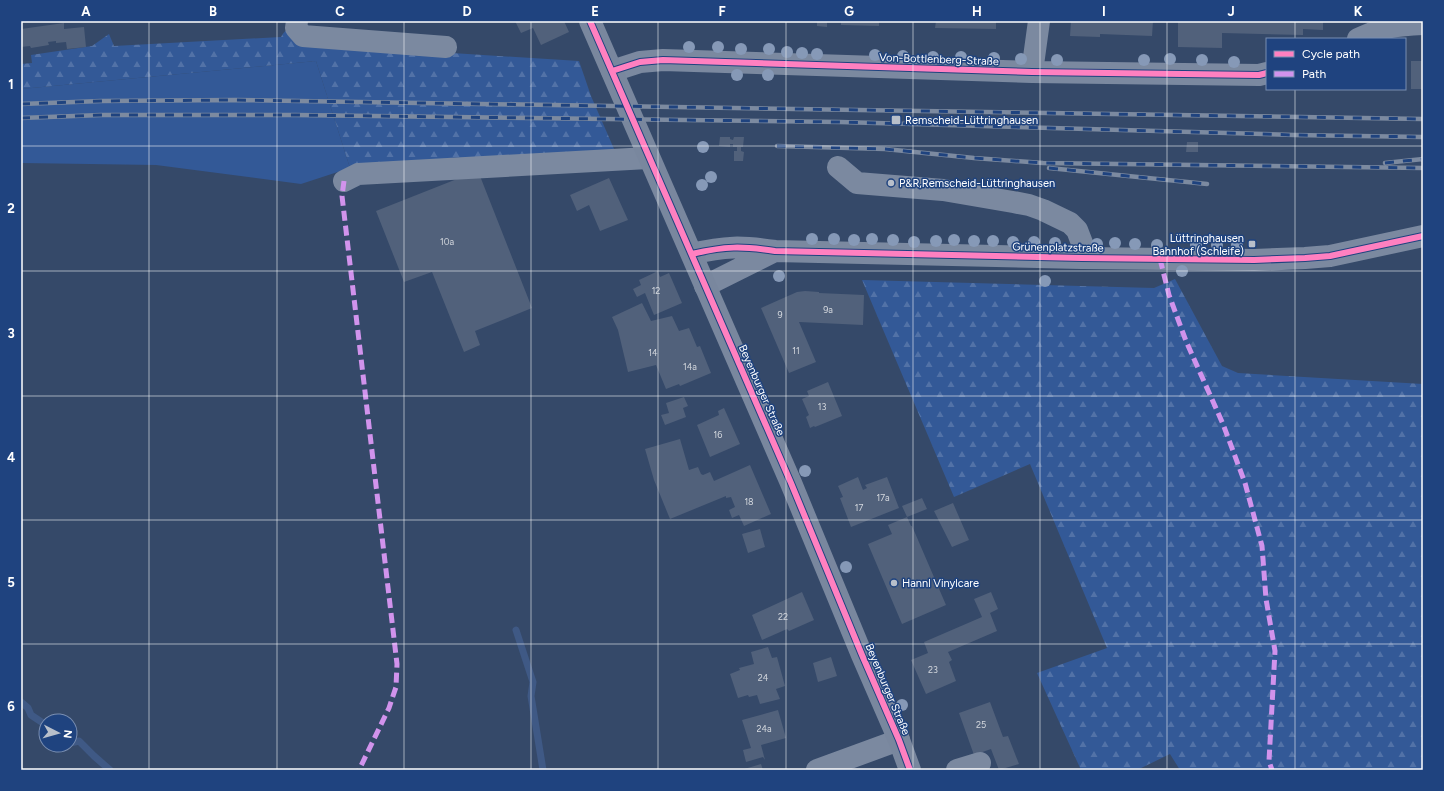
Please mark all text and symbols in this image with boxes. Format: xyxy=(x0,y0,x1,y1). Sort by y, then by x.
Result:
text: A xyxy=(81,4,91,19)
text: B xyxy=(209,4,217,19)
text: C xyxy=(335,4,345,19)
text: D xyxy=(462,4,472,19)
text: E xyxy=(591,4,599,19)
text: F xyxy=(718,4,726,19)
text: G xyxy=(844,4,854,19)
text: H xyxy=(972,4,982,19)
text: I xyxy=(1102,4,1106,19)
text: J xyxy=(1227,4,1235,19)
text: K xyxy=(1354,4,1363,19)
legend xyxy=(1266,38,1406,90)
text: Cycle path xyxy=(1302,47,1360,61)
street label: Von-Bottlenberg-Straße xyxy=(879,51,999,68)
text: Path xyxy=(1302,67,1326,81)
text: 1 xyxy=(8,77,14,92)
marker: Remscheid-Lüttringhausen xyxy=(890,114,902,126)
place label: Remscheid-Lüttringhausen xyxy=(905,114,1038,127)
place label: P&R,Remscheid-Lüttringhausen xyxy=(899,177,1055,190)
marker: P&R,Remscheid-Lüttringhausen xyxy=(886,178,896,188)
text: 2 xyxy=(7,201,15,216)
place label: Lüttringhausen Bahnhof (Schleife) xyxy=(1153,232,1244,258)
house number: 10a xyxy=(440,236,454,247)
marker: Lüttringhausen Bahnhof (Schleife) xyxy=(1247,239,1257,249)
street label: Grünenplatzstraße xyxy=(1012,240,1104,255)
house number: 12 xyxy=(652,285,660,296)
house number: 9a xyxy=(823,304,833,315)
house number: 9 xyxy=(777,309,783,320)
text: 3 xyxy=(7,326,15,341)
street label: Beyenburger Straße xyxy=(736,343,787,438)
house number: 11 xyxy=(792,345,800,356)
house number: 14 xyxy=(648,347,658,358)
house number: 14a xyxy=(683,361,697,372)
house number: 13 xyxy=(818,401,826,412)
house number: 16 xyxy=(714,429,722,440)
text: 4 xyxy=(7,450,15,465)
house number: 17a xyxy=(876,492,890,503)
house number: 18 xyxy=(744,496,754,507)
house number: 17 xyxy=(855,502,863,513)
text: 5 xyxy=(7,575,15,590)
place label: Hannl Vinylcare xyxy=(902,577,979,590)
marker: Hannl Vinylcare xyxy=(889,578,899,588)
house number: 22 xyxy=(778,611,788,622)
street label: Beyenburger Straße xyxy=(862,642,913,737)
house number: 23 xyxy=(928,664,938,675)
house number: 24 xyxy=(758,672,769,683)
text: 6 xyxy=(7,699,15,714)
north arrow xyxy=(38,713,78,753)
house number: 25 xyxy=(976,719,986,730)
house number: 24a xyxy=(756,723,772,734)
text: N xyxy=(61,729,74,739)

